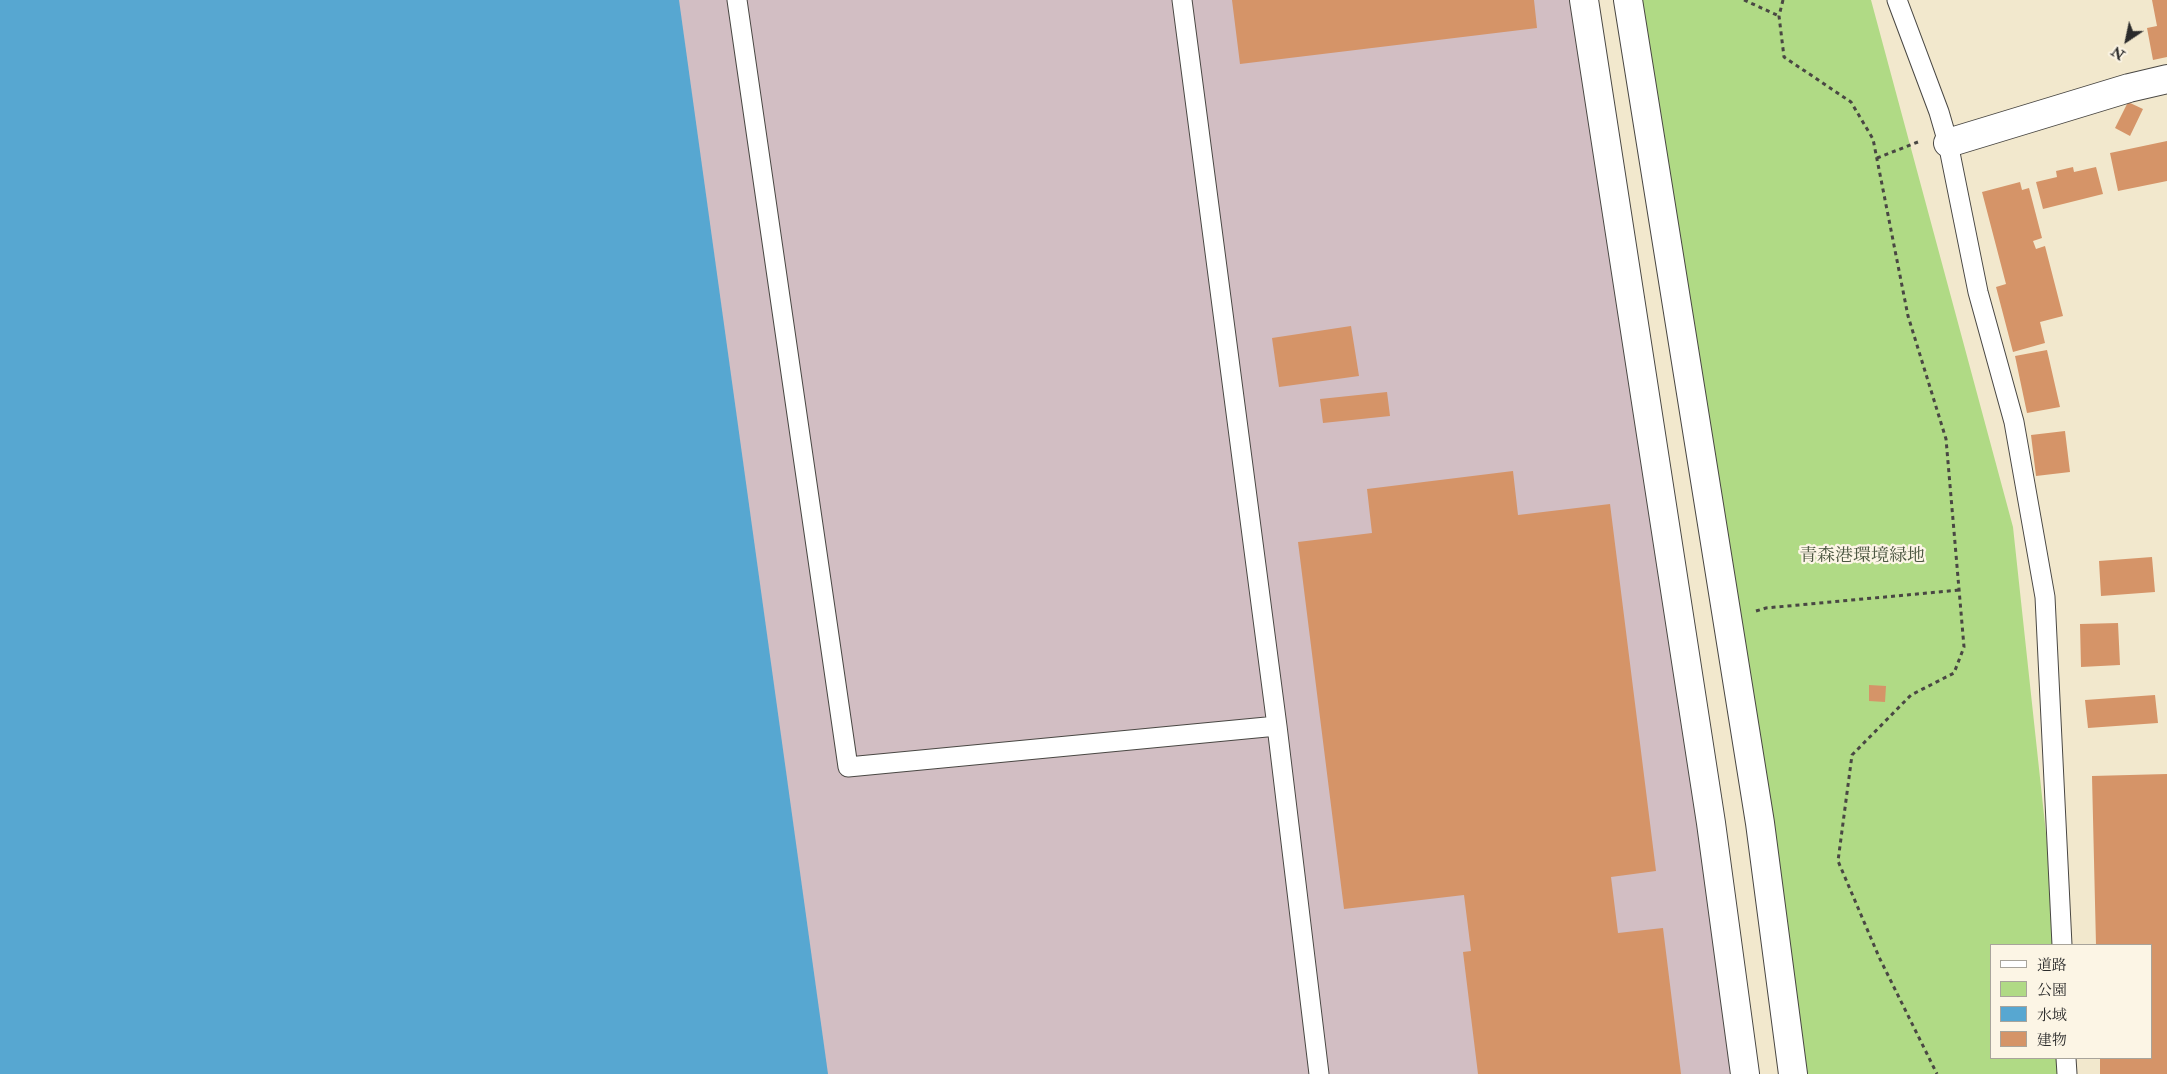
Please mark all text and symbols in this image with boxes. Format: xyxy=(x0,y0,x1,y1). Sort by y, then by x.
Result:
north arrow xyxy=(2102,15,2152,65)
text: N xyxy=(2108,42,2128,63)
park label: 青森港環境緑地 xyxy=(1799,546,1925,568)
legend xyxy=(1990,944,2152,1059)
text: 道路 xyxy=(2037,956,2067,975)
text: 公園 xyxy=(2037,981,2067,1000)
text: 水域 xyxy=(2037,1006,2067,1025)
text: 建物 xyxy=(2037,1031,2067,1050)

